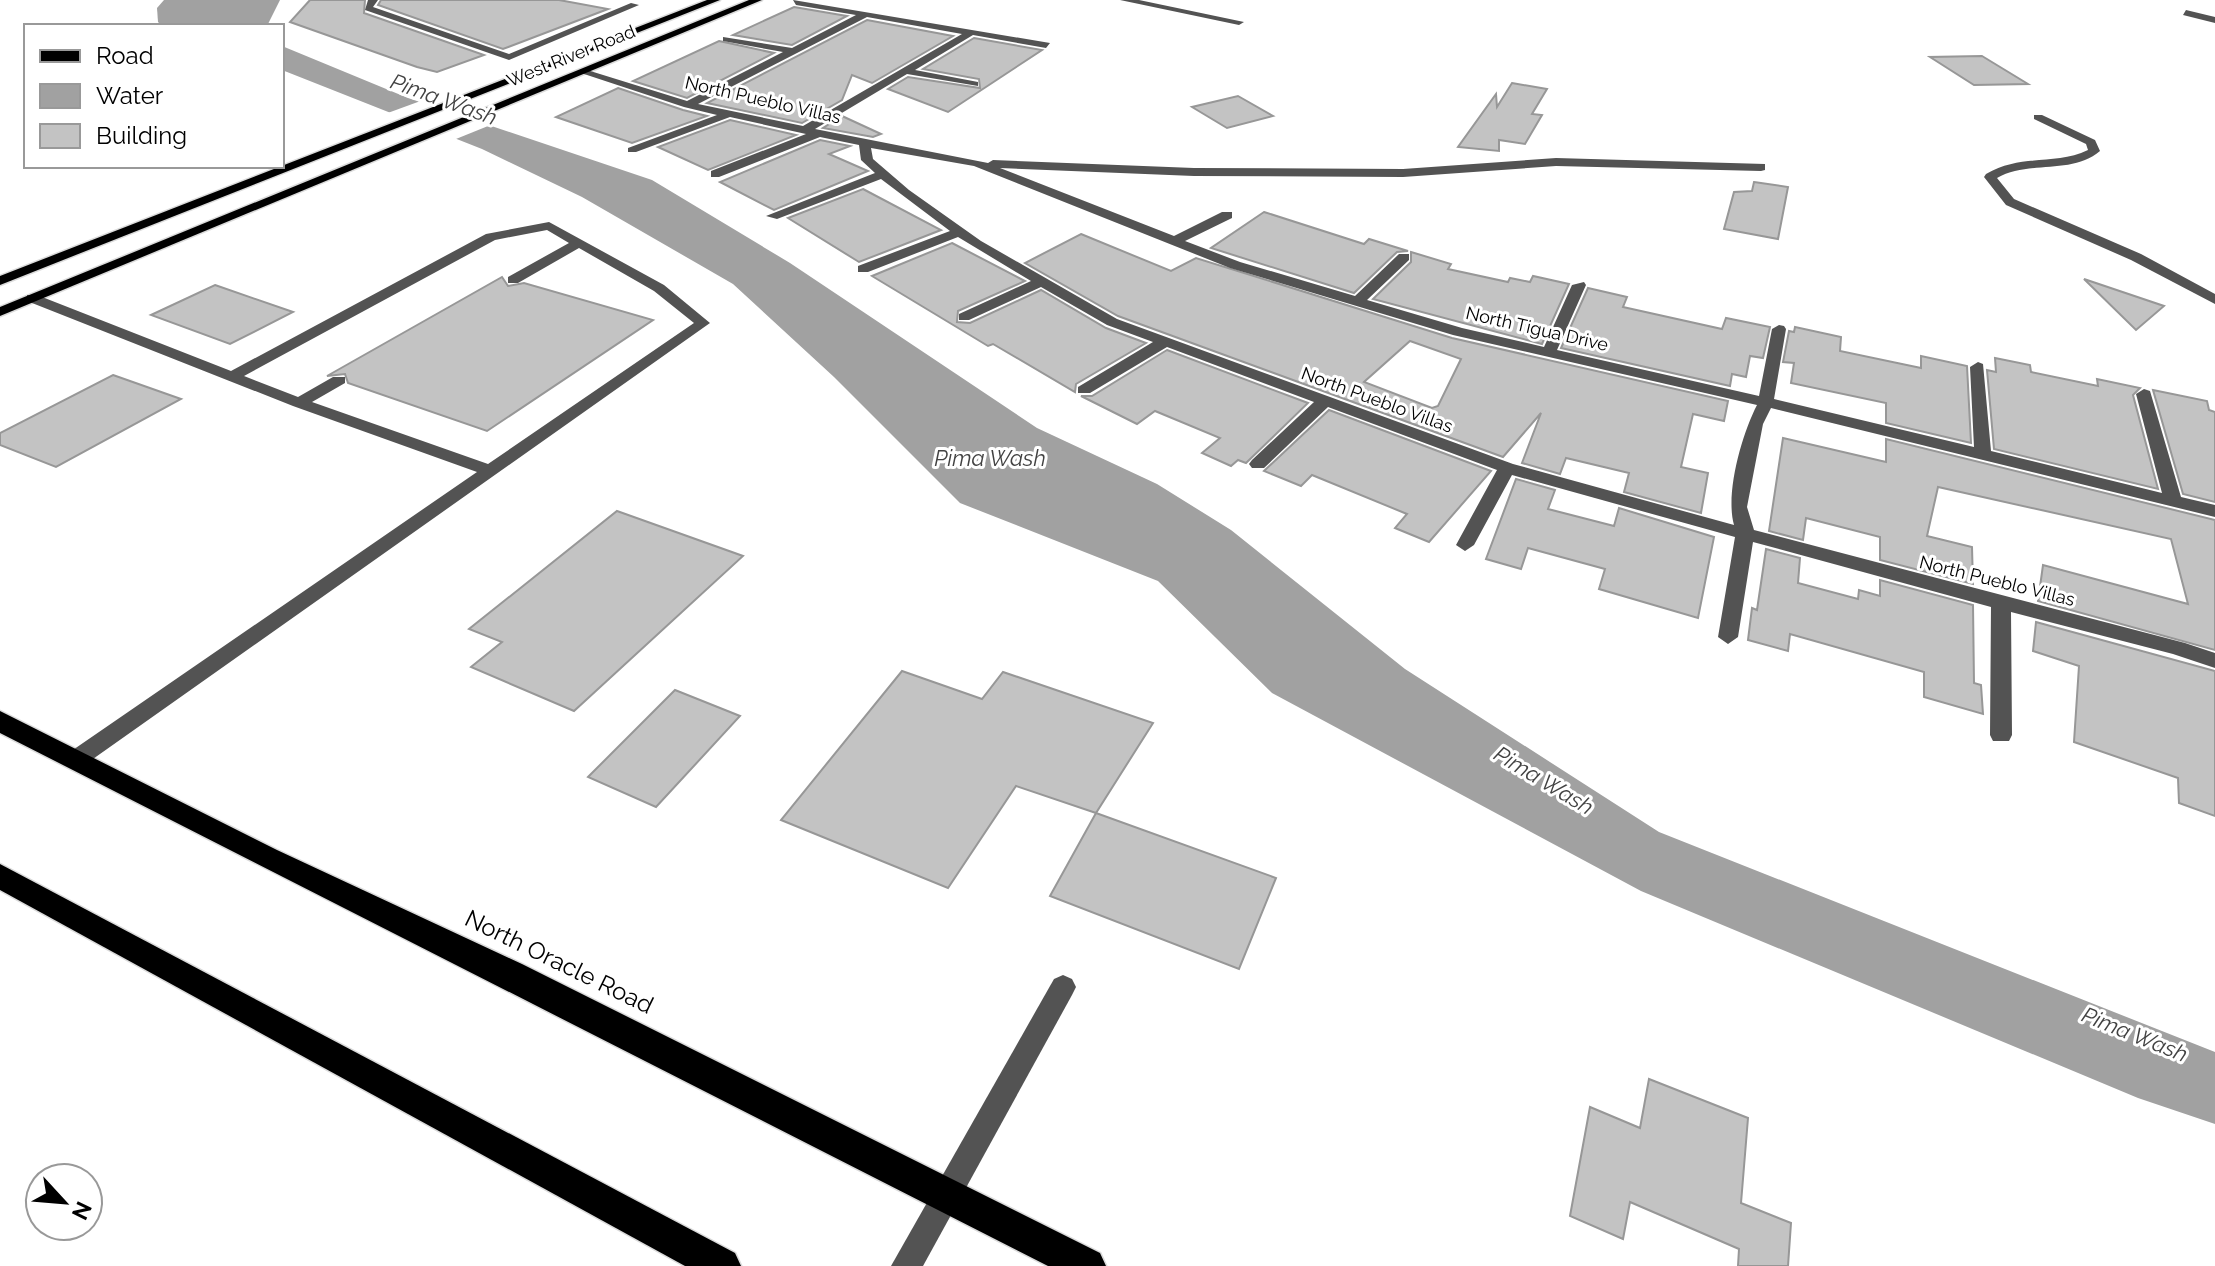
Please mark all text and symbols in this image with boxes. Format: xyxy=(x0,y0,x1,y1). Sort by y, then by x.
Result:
street label: West River Road xyxy=(504,20,638,91)
legend xyxy=(24,24,284,168)
text: Road xyxy=(96,41,154,70)
water label: Pima Wash xyxy=(387,68,501,130)
street label: North Pueblo Villas xyxy=(683,71,843,128)
text: Water xyxy=(96,81,164,110)
text: Building xyxy=(96,121,187,150)
street label: North Tigua Drive xyxy=(1464,302,1611,355)
street label: North Pueblo Villas xyxy=(1299,362,1456,437)
water label: Pima Wash xyxy=(934,445,1046,471)
street label: North Pueblo Villas xyxy=(1917,551,2077,610)
water label: Pima Wash xyxy=(1490,740,1598,820)
street label: North Oracle Road xyxy=(460,903,658,1020)
water label: Pima Wash xyxy=(2078,1001,2192,1067)
north arrow xyxy=(24,1162,104,1242)
text: N xyxy=(67,1198,97,1224)

